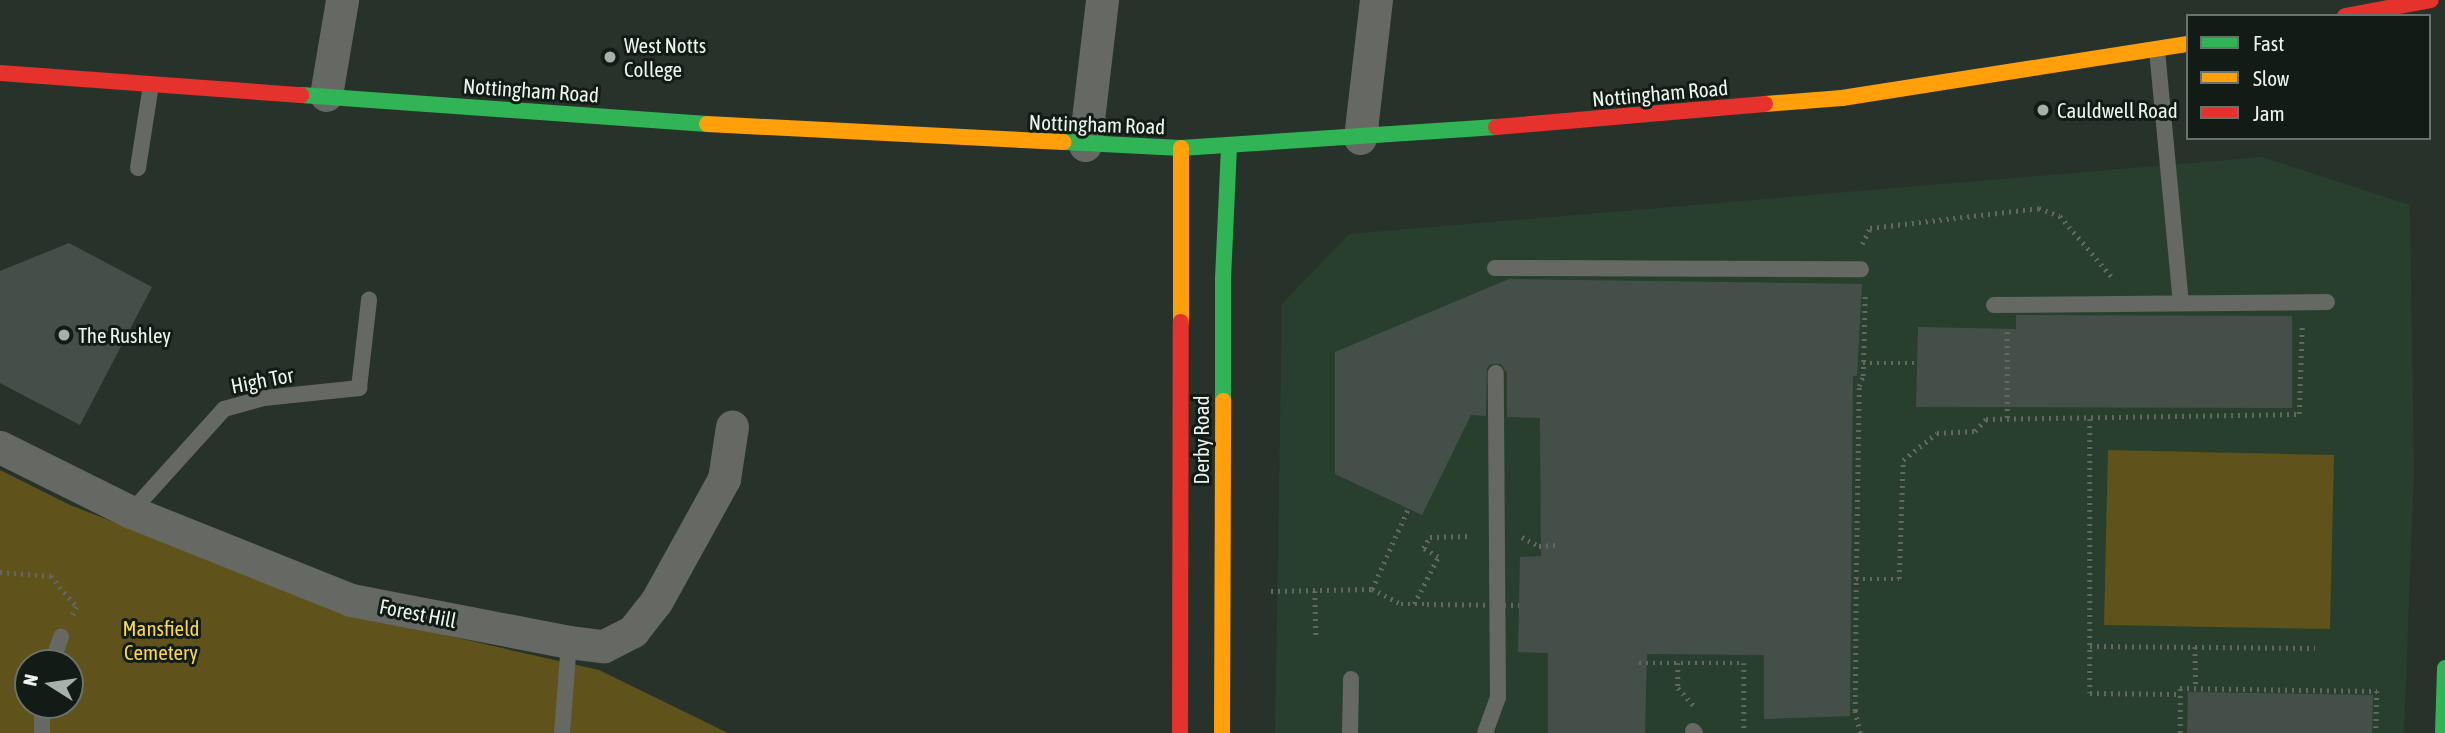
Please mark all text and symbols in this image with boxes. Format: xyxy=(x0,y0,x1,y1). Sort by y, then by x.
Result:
legend xyxy=(2186,14,2431,140)
text: Fast xyxy=(2253,31,2284,55)
place label: West Notts College xyxy=(624,32,706,82)
marker: West Notts College xyxy=(602,49,618,65)
text: Slow xyxy=(2253,66,2289,90)
street label: Nottingham Road xyxy=(462,73,600,107)
street label: Nottingham Road xyxy=(1591,75,1729,111)
place label: Cauldwell Road xyxy=(2057,97,2178,123)
text: Jam xyxy=(2253,101,2285,125)
marker: Cauldwell Road xyxy=(2035,102,2051,118)
street label: Nottingham Road xyxy=(1028,109,1166,139)
place label: The Rushley xyxy=(78,322,171,348)
marker: The Rushley xyxy=(56,327,72,343)
street label: High Tor xyxy=(229,362,295,398)
street label: Derby Road xyxy=(1188,396,1214,484)
street label: Forest Hill xyxy=(377,593,459,633)
park label: Mansfield Cemetery xyxy=(123,615,199,665)
north arrow xyxy=(14,649,84,719)
text: N xyxy=(18,672,42,688)

